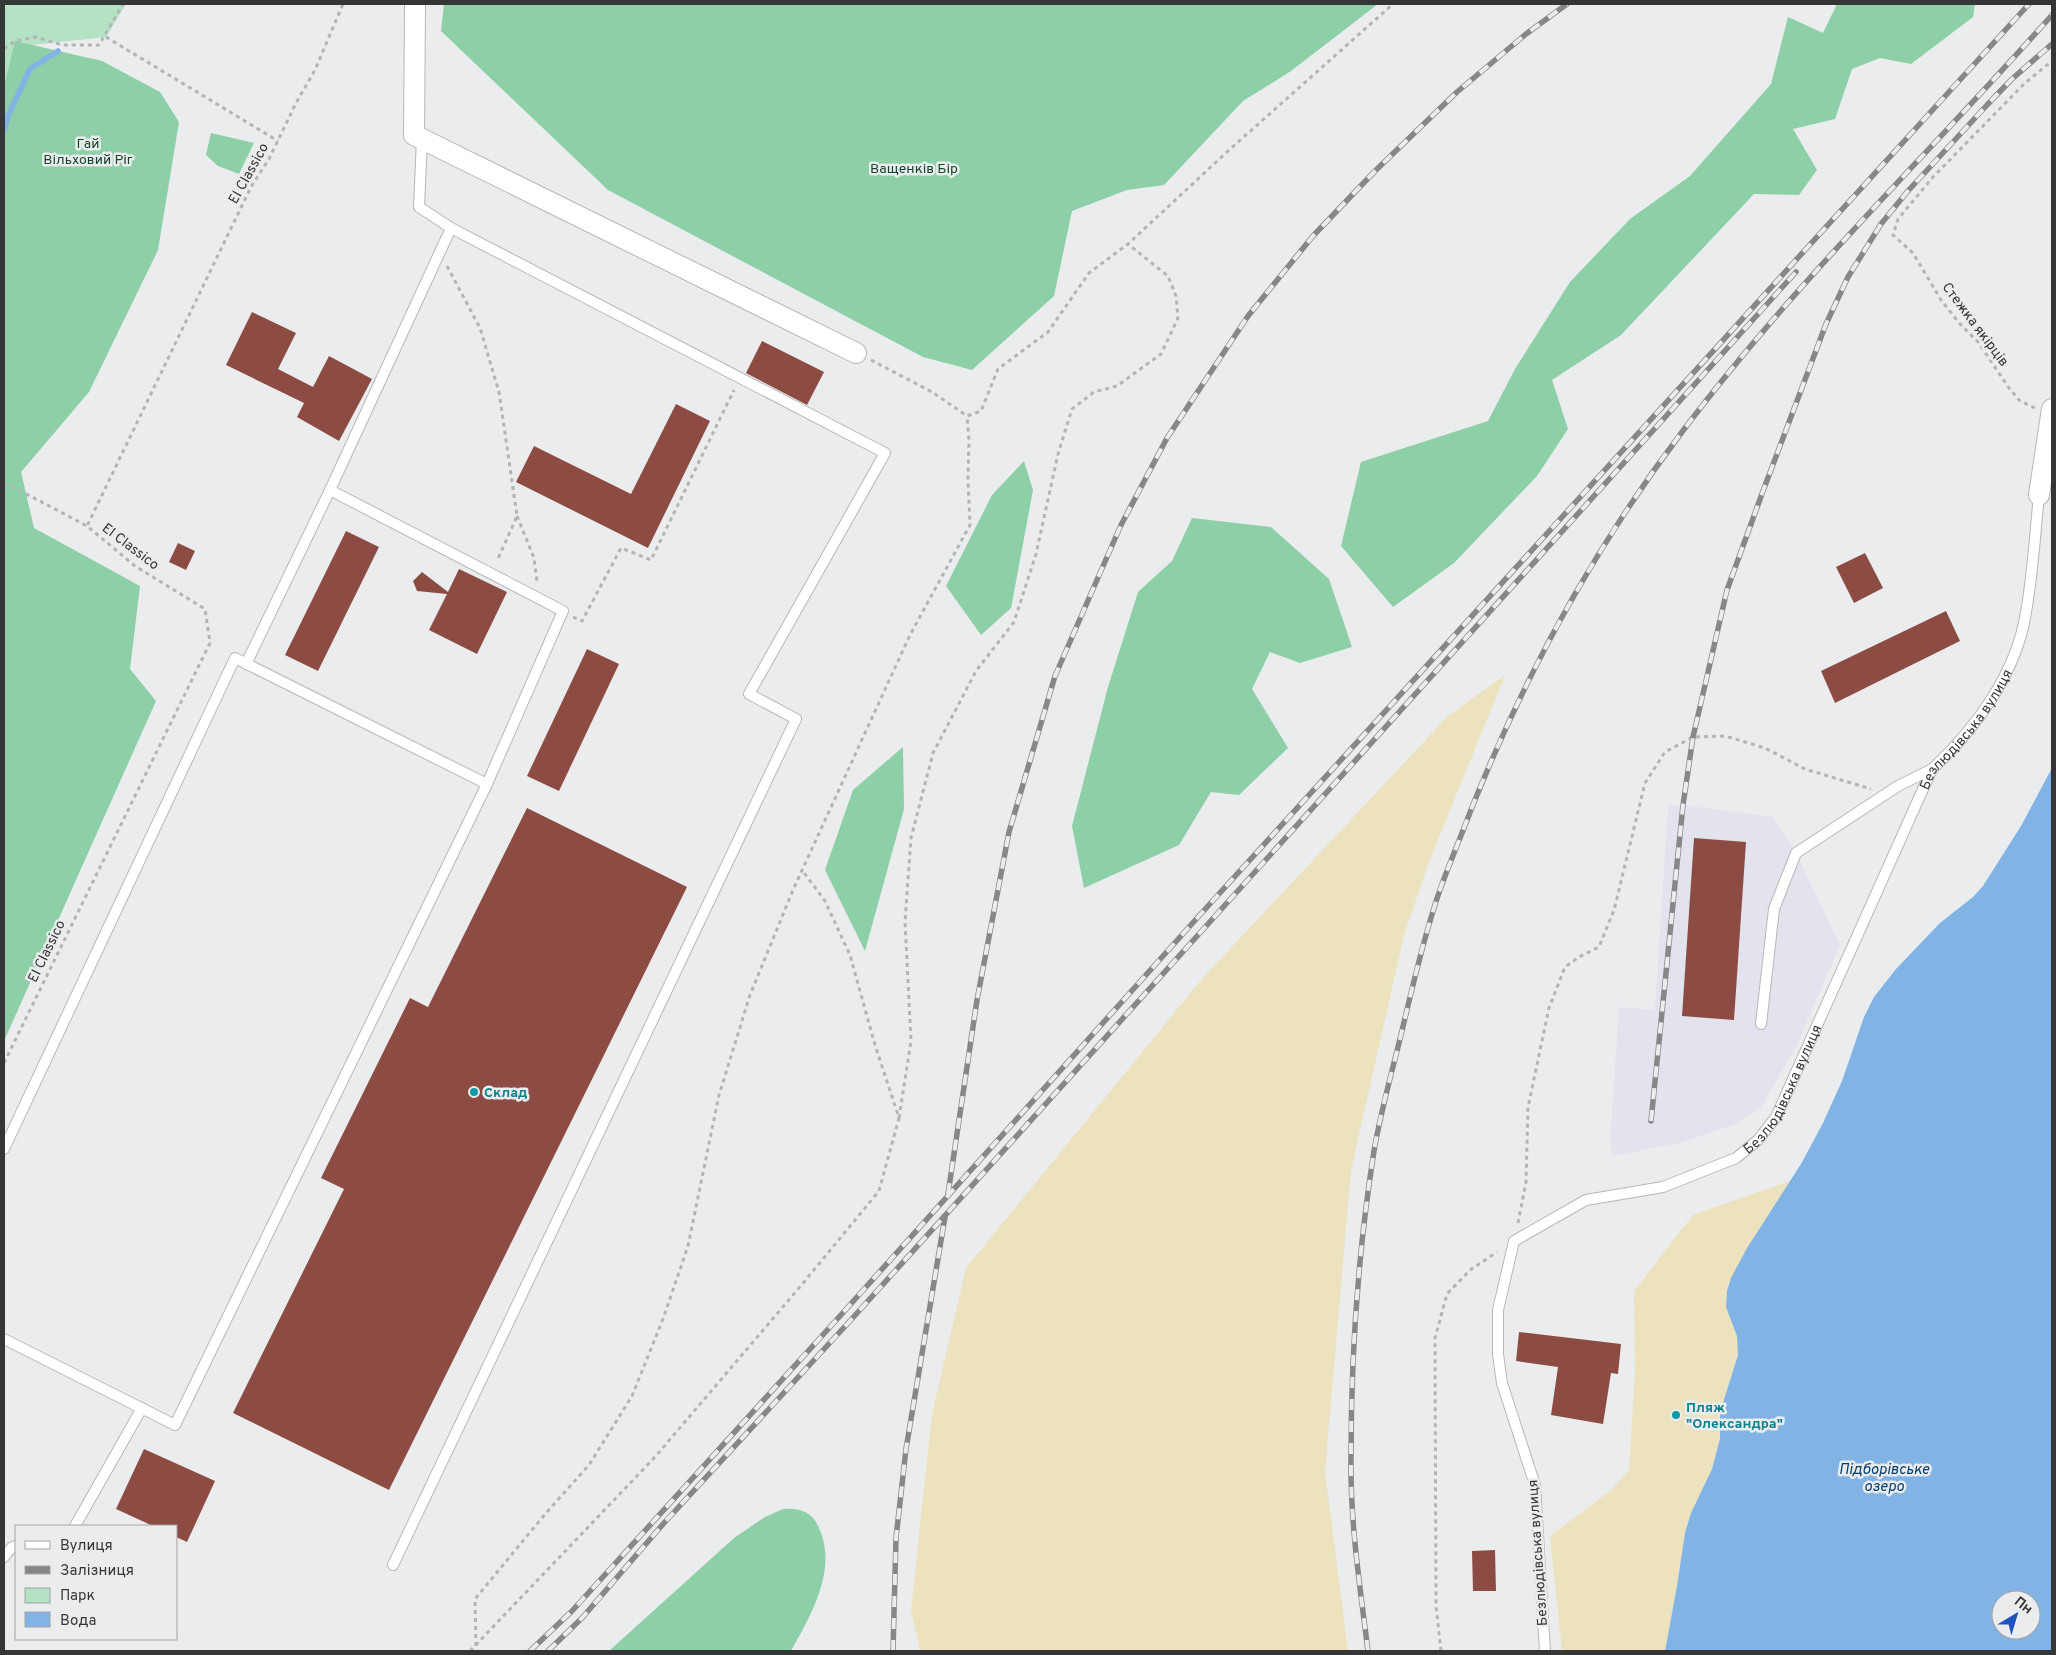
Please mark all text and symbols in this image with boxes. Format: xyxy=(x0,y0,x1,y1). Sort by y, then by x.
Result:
park label: Гай Вільховий Ріг xyxy=(43,136,133,169)
street label: El Classico xyxy=(226,140,273,207)
park label: Ващенків Бір xyxy=(870,161,958,178)
street label: Стежка якірців xyxy=(1938,280,2012,370)
street label: El Classico xyxy=(98,520,162,574)
street label: Безлюдівська вулиця xyxy=(1917,667,2017,793)
street label: El Classico xyxy=(25,918,70,986)
street label: Безлюдівська вулиця xyxy=(1740,1022,1826,1158)
place label: Склад xyxy=(484,1085,527,1102)
marker: Склад xyxy=(468,1086,480,1098)
place label: Пляж "Олександра" xyxy=(1686,1400,1783,1433)
marker: Пляж "Олександра" xyxy=(1670,1409,1682,1421)
water label: Підборівське озеро xyxy=(1839,1461,1929,1497)
street label: Безлюдівська вулиця xyxy=(1525,1479,1552,1627)
legend xyxy=(15,1525,178,1640)
text: Вулиця xyxy=(60,1537,113,1556)
text: Залізниця xyxy=(60,1562,134,1581)
text: Парк xyxy=(60,1587,95,1606)
north arrow xyxy=(1991,1590,2041,1640)
text: Пн xyxy=(2010,1593,2036,1618)
text: Вода xyxy=(60,1612,96,1631)

